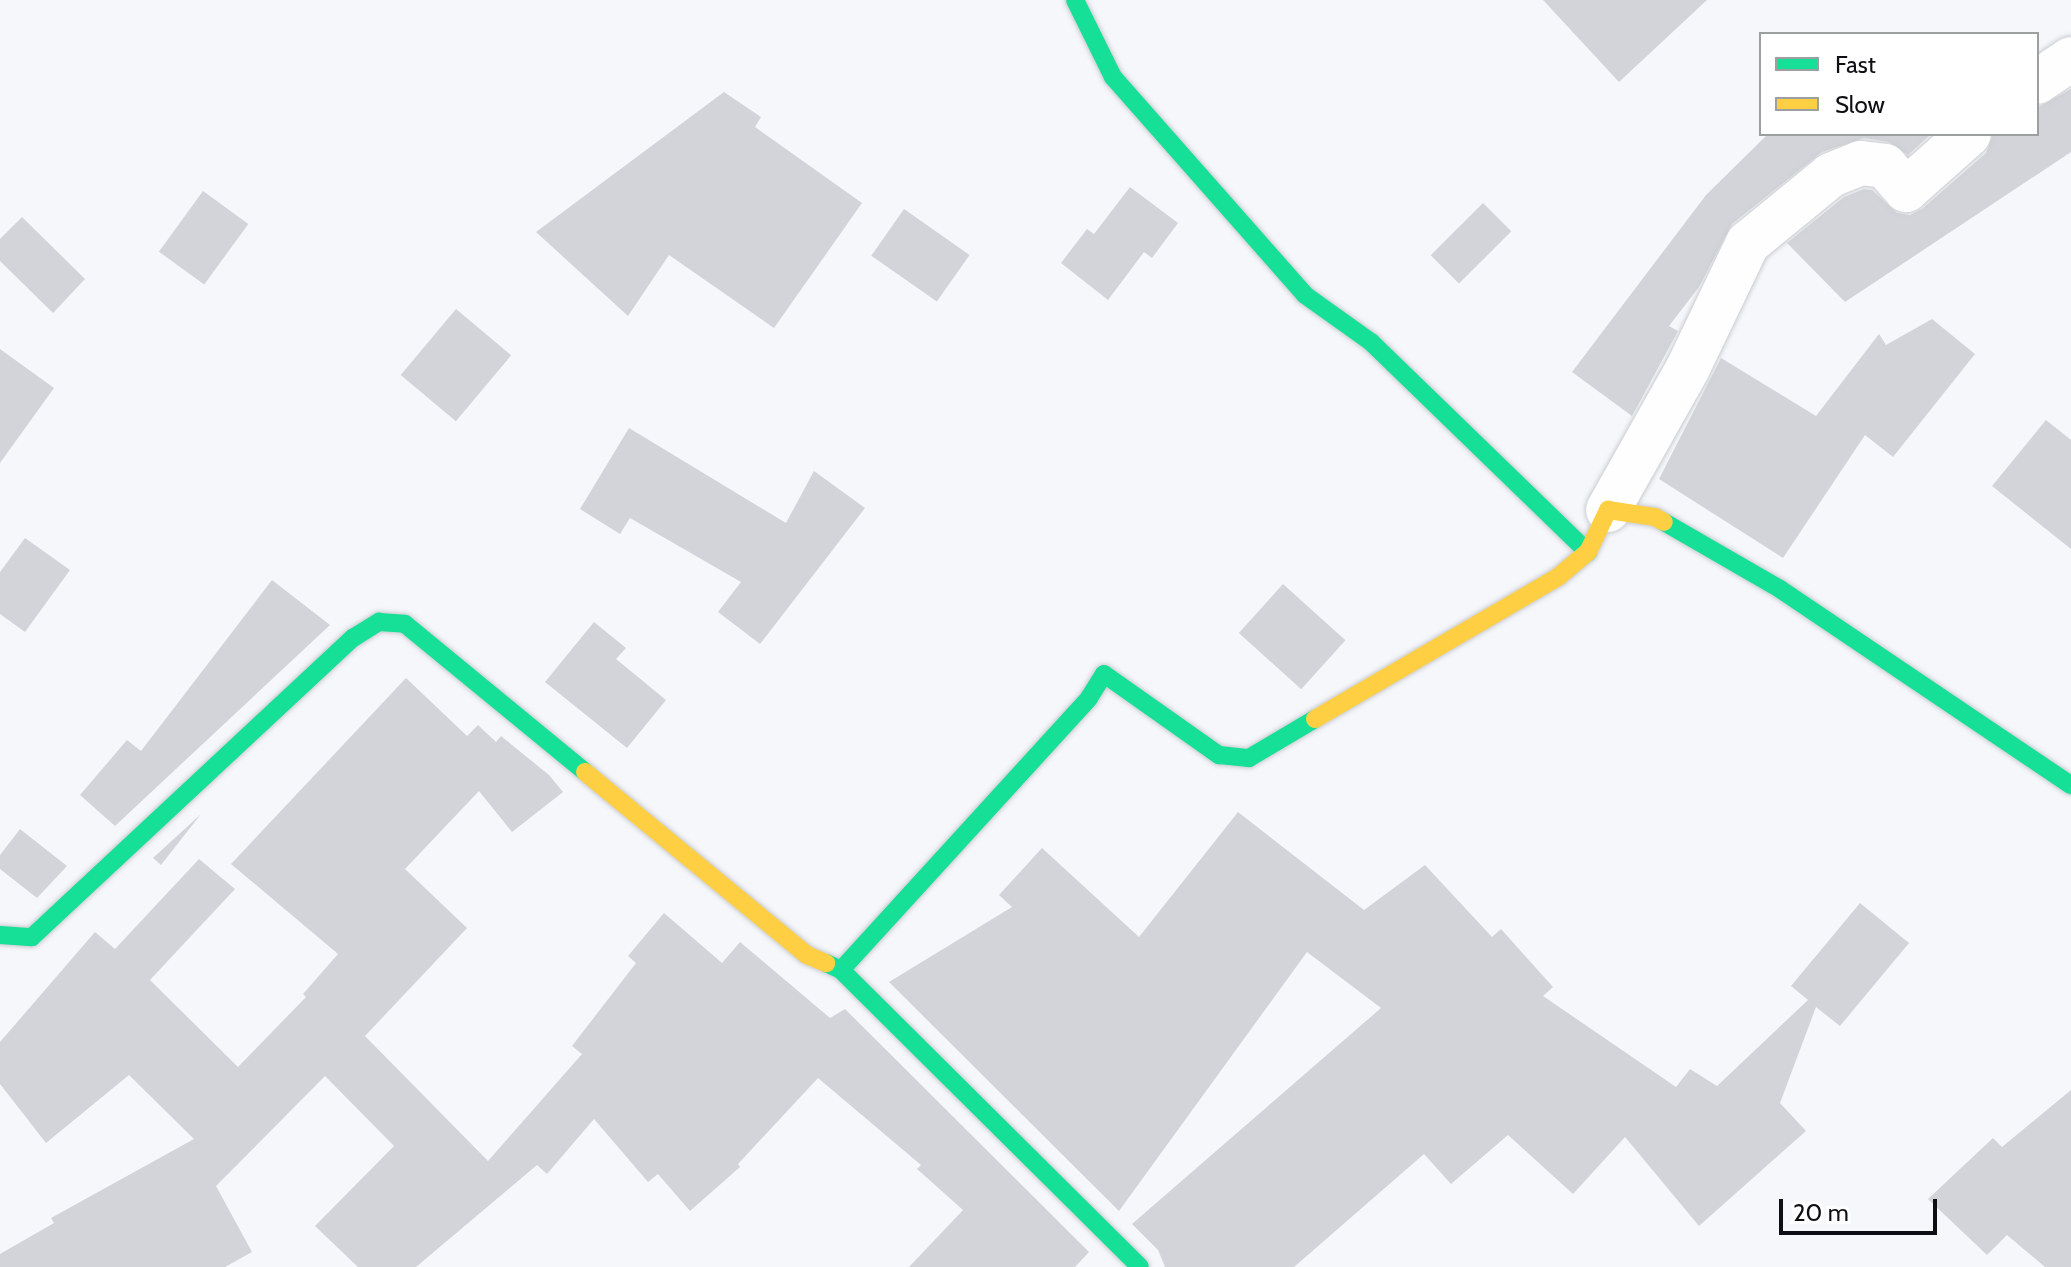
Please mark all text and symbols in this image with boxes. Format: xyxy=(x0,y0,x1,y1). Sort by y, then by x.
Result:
legend xyxy=(1759,32,2039,136)
text: Fast xyxy=(1835,50,1876,79)
text: Slow xyxy=(1835,90,1885,119)
scale bar xyxy=(1783,1183,1941,1233)
text: 20 m xyxy=(1793,1198,1849,1227)

